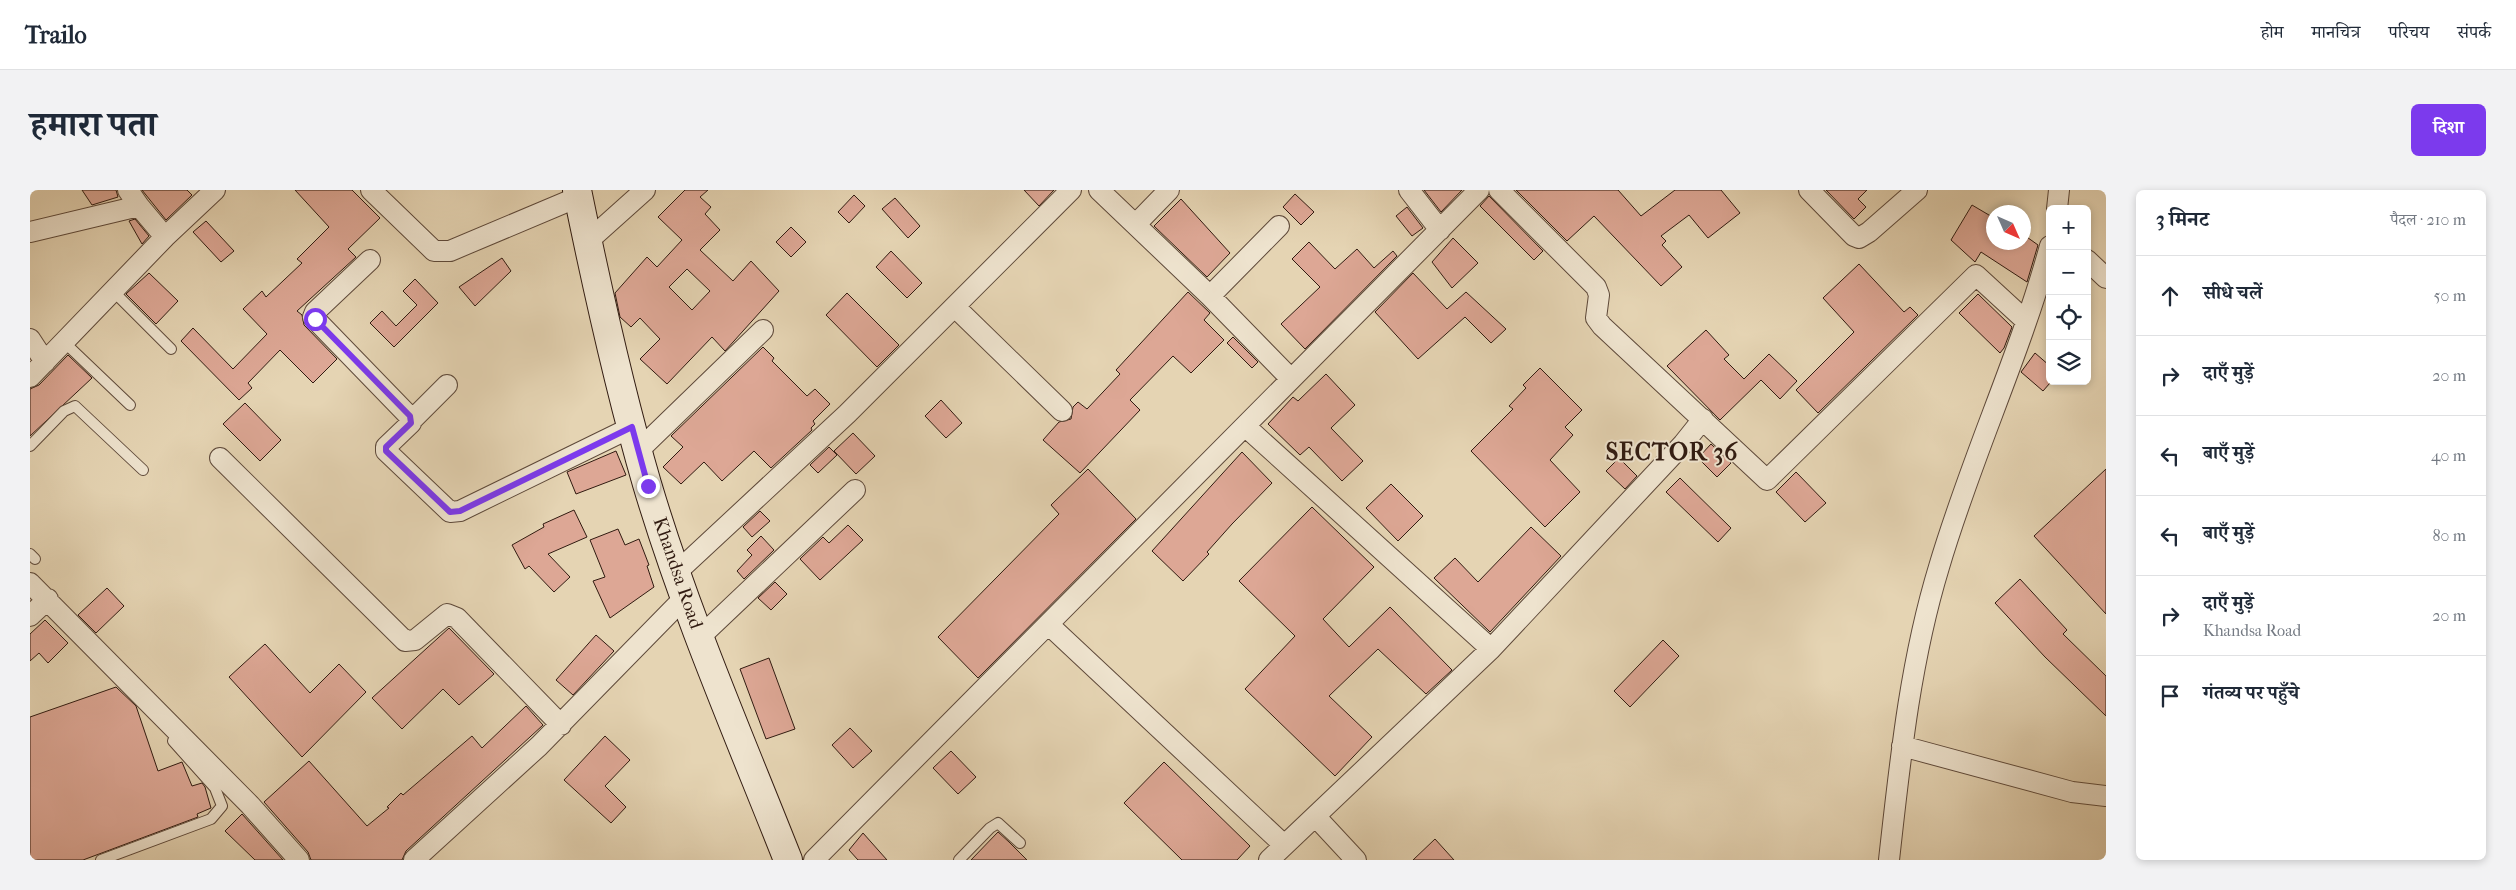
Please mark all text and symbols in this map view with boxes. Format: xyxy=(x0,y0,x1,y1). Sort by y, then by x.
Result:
text: Trailo xyxy=(25,21,87,49)
text: होम xyxy=(2261,22,2284,43)
text: मानचित्र xyxy=(2312,22,2360,43)
text: परिचय xyxy=(2388,22,2429,43)
text: संपर्क xyxy=(2457,22,2491,43)
text: हमारा पता xyxy=(30,104,157,145)
button: दिशा xyxy=(2411,104,2486,156)
north arrow xyxy=(1986,205,2031,250)
map controls xyxy=(2046,205,2091,385)
button: + xyxy=(2046,205,2091,250)
text: 3 मिनट xyxy=(2156,207,2209,231)
text: पैदल · 210 m xyxy=(2390,210,2466,229)
button: − xyxy=(2046,250,2091,295)
icon: ahead xyxy=(2156,282,2184,310)
text: सीधे चलें xyxy=(2203,282,2262,304)
text: 50 m xyxy=(2434,286,2466,305)
button: locate xyxy=(2046,295,2091,340)
route start xyxy=(304,308,327,331)
button: layers xyxy=(2046,340,2091,385)
icon: right xyxy=(2156,362,2184,390)
text: दाएँ मुड़ें xyxy=(2203,362,2254,384)
text: 20 m xyxy=(2432,366,2466,385)
district label: SECTOR 36 xyxy=(1606,438,1738,466)
icon: left xyxy=(2156,442,2184,470)
text: बाएँ मुड़ें xyxy=(2203,442,2254,464)
text: 40 m xyxy=(2431,446,2466,465)
route end xyxy=(637,475,660,498)
street label: Khandsa Road xyxy=(649,514,708,632)
icon: left xyxy=(2156,522,2184,550)
text: बाएँ मुड़ें xyxy=(2203,522,2254,544)
text: 80 m xyxy=(2432,526,2466,545)
text: दाएँ मुड़ें xyxy=(2203,592,2254,614)
icon: right xyxy=(2156,602,2184,630)
text: 20 m xyxy=(2432,606,2466,625)
text: Khandsa Road xyxy=(2203,621,2301,640)
icon: arrive xyxy=(2156,682,2184,710)
text: गंतव्य पर पहुँचे xyxy=(2203,682,2299,704)

